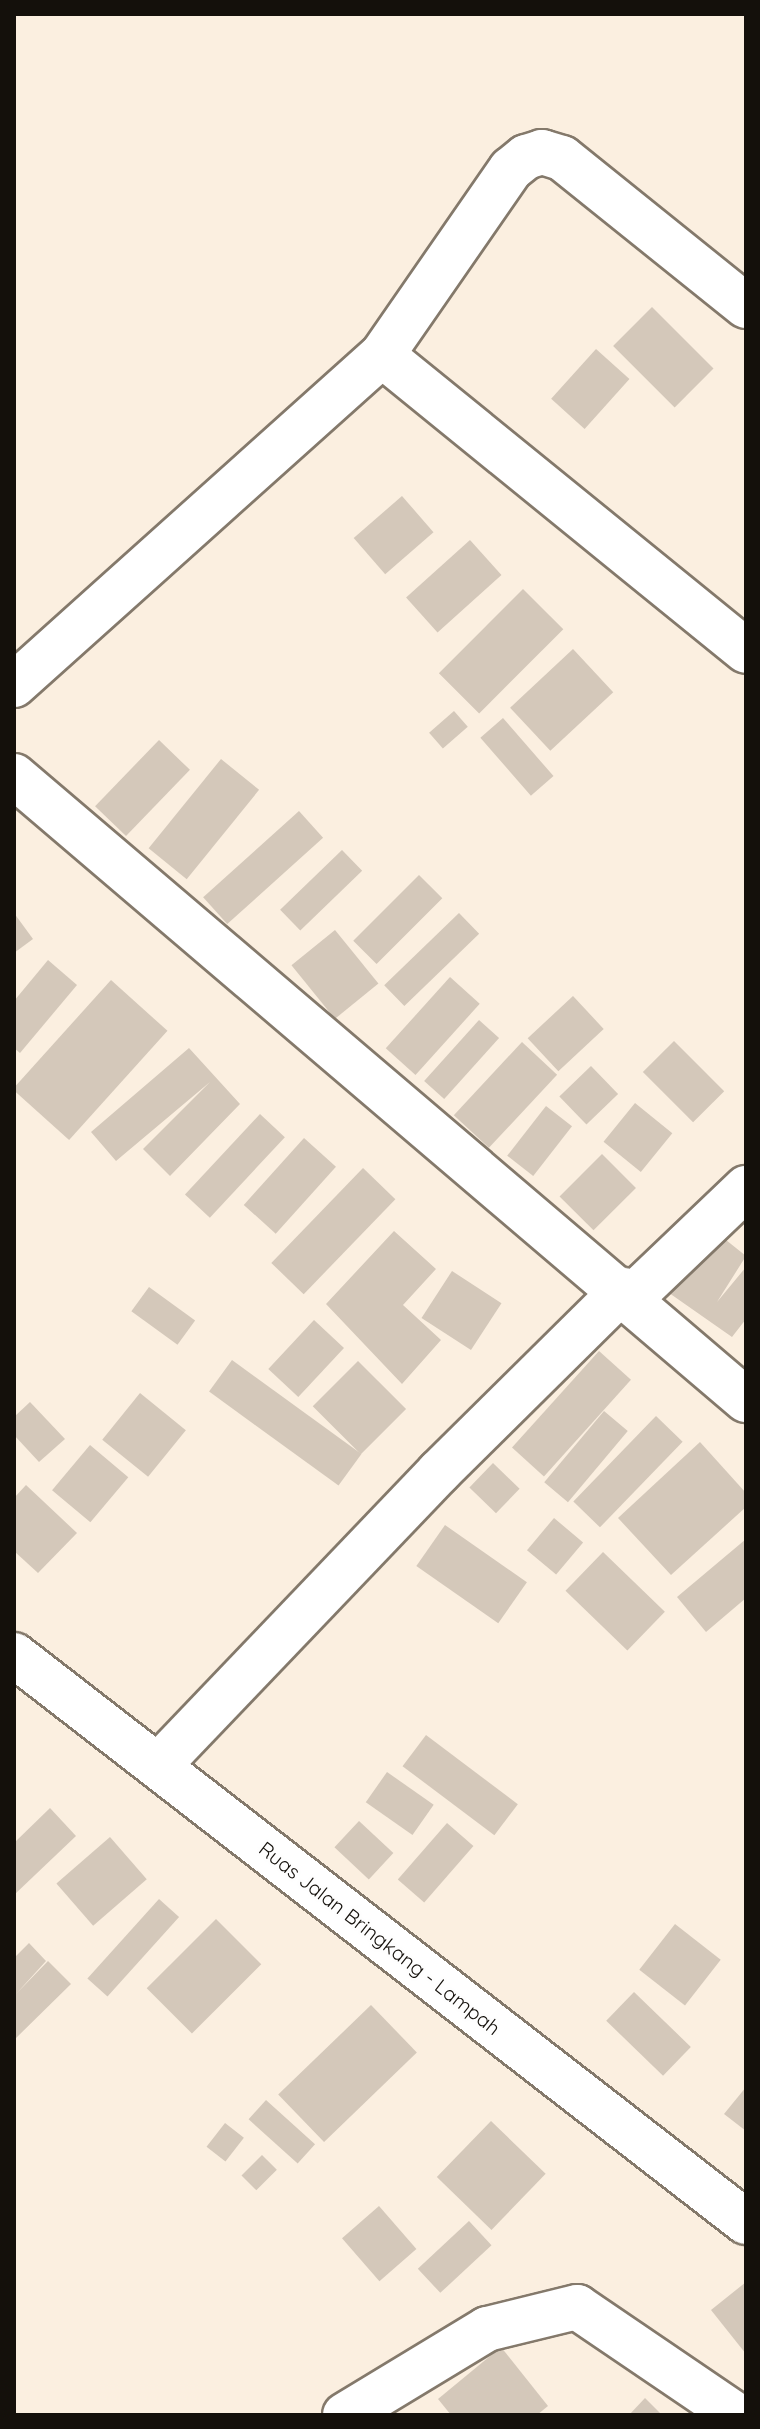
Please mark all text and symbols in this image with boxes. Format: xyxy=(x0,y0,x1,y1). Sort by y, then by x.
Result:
street label: Ruas Jalan Bringkang - Lampah xyxy=(254,1836,506,2040)

